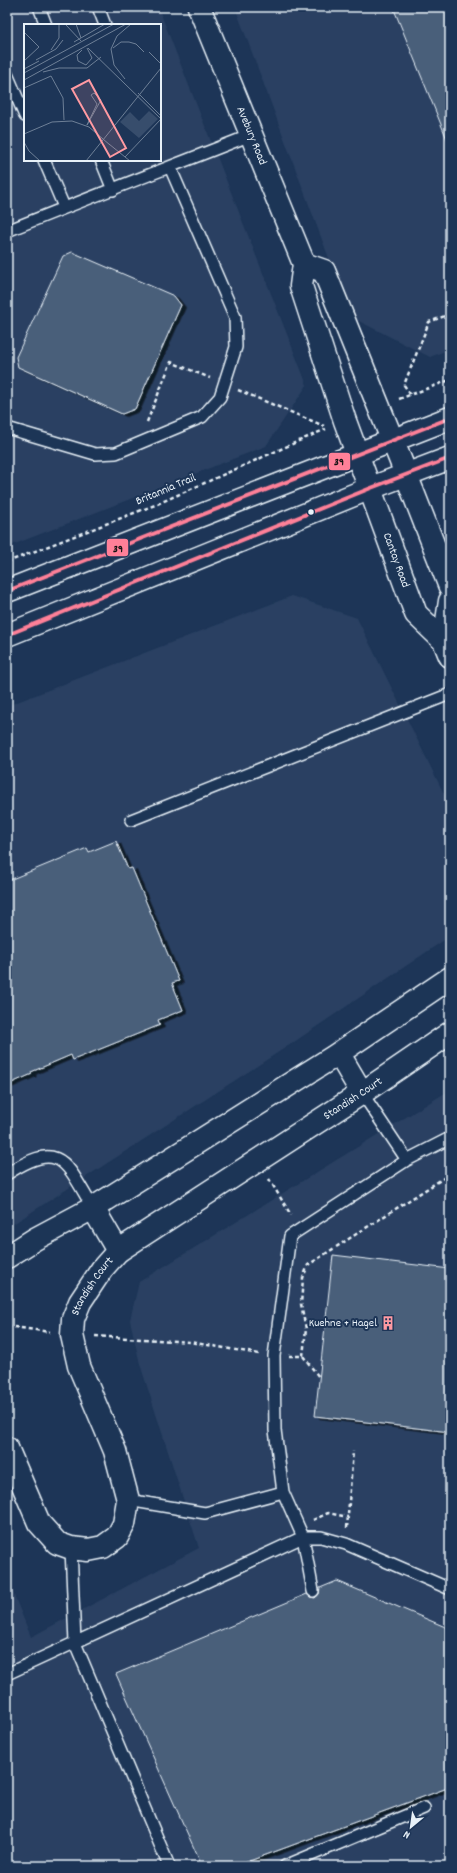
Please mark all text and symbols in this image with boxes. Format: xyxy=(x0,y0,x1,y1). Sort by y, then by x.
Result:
inset map xyxy=(24,24,161,161)
street label: Avebury Road xyxy=(232,104,271,168)
line badge: 39 xyxy=(328,452,351,471)
text: 39 xyxy=(334,455,344,471)
street label: Britannia Trail xyxy=(133,470,199,510)
unlabelled marker xyxy=(306,507,316,517)
street label: Cantay Road xyxy=(378,530,414,590)
line badge: 39 xyxy=(106,538,129,557)
text: 39 xyxy=(113,542,123,558)
street label: Standish Court xyxy=(320,1073,386,1124)
street label: Standish Court xyxy=(67,1253,118,1318)
place label: Kuehne + Hagel xyxy=(309,1315,377,1332)
building icon: Kuehne + Hagel xyxy=(380,1315,396,1331)
north arrow xyxy=(391,1807,431,1847)
text: N xyxy=(400,1825,413,1842)

